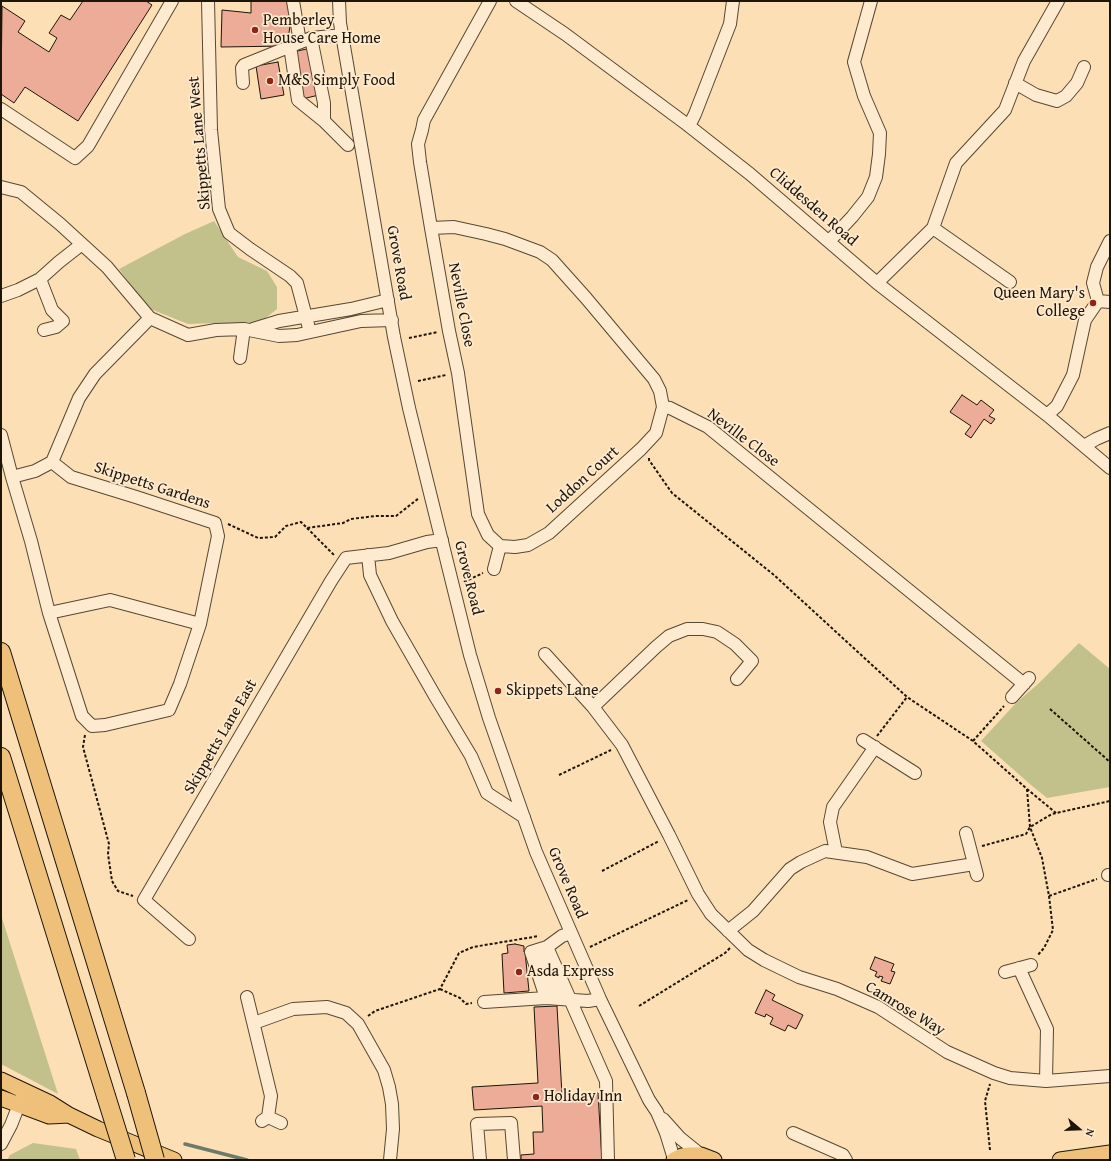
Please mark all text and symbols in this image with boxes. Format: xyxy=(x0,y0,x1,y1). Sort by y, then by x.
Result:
place label: Pemberley House Care Home xyxy=(263,11,381,49)
marker: Pemberley House Care Home xyxy=(250,25,260,35)
place label: M&S Simply Food xyxy=(278,71,395,91)
street label: Skippetts Lane West xyxy=(185,75,215,211)
marker: M&S Simply Food xyxy=(265,76,275,86)
street label: Cliddesden Road xyxy=(765,163,861,251)
street label: Grove Road xyxy=(382,224,414,302)
street label: Neville Close xyxy=(443,261,479,349)
place label: Queen Mary's College xyxy=(993,284,1085,322)
marker: Queen Mary's College xyxy=(1088,298,1098,308)
street label: Neville Close xyxy=(703,405,783,471)
street label: Loddon Court xyxy=(543,442,623,518)
street label: Skippetts Gardens xyxy=(91,458,213,514)
street label: Grove Road xyxy=(450,539,486,617)
street label: Skippetts Lane East xyxy=(180,676,262,798)
place label: Skippets Lane xyxy=(506,681,599,701)
marker: Skippets Lane xyxy=(493,686,503,696)
street label: Grove Road xyxy=(543,844,591,922)
place label: Asda Express xyxy=(527,962,614,982)
marker: Asda Express xyxy=(514,967,524,977)
street label: Camrose Way xyxy=(862,978,948,1040)
place label: Holiday Inn xyxy=(544,1087,622,1107)
marker: Holiday Inn xyxy=(531,1092,541,1102)
north arrow xyxy=(1059,1109,1099,1149)
text: N xyxy=(1082,1127,1099,1139)

